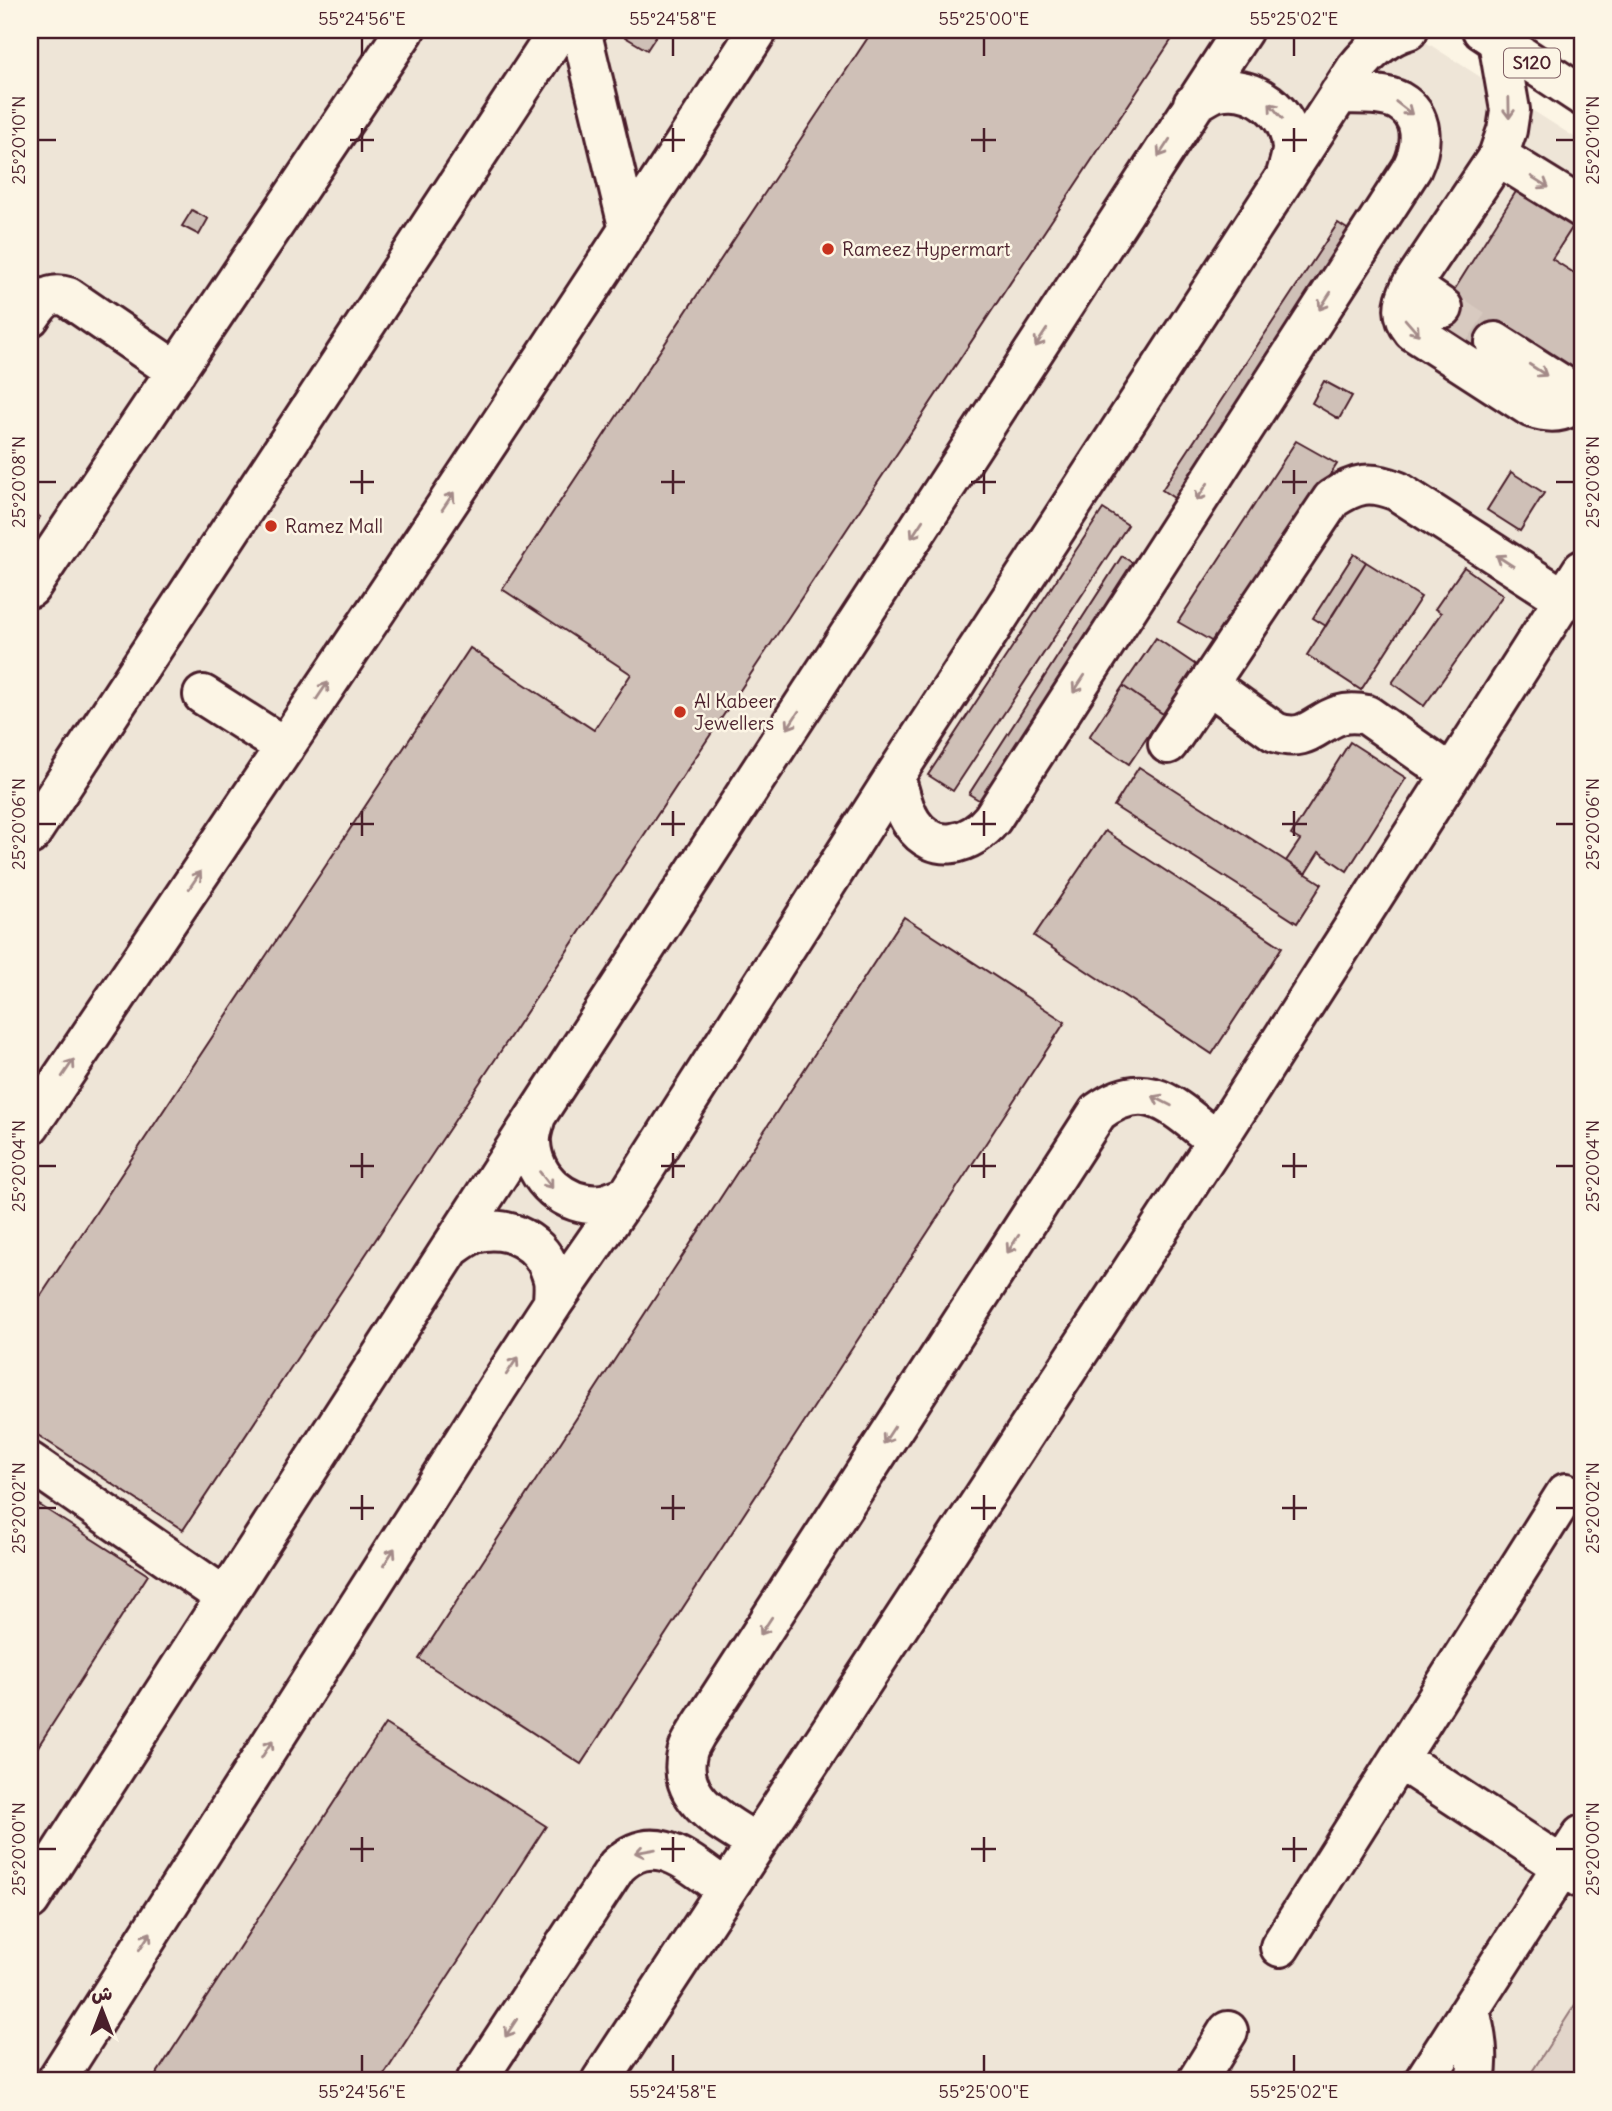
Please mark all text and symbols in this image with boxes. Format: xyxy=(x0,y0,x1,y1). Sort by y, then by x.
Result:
text: 55°24'56"E xyxy=(318,7,406,30)
text: 55°24'58"E xyxy=(629,7,717,30)
text: 55°25'00"E xyxy=(939,7,1029,30)
text: 55°25'02"E xyxy=(1250,7,1338,30)
road number: S120 xyxy=(1504,48,1560,78)
text: 25°20'10"N xyxy=(7,96,30,184)
one-way arrow xyxy=(1502,96,1515,119)
text: 25°20'10"N xyxy=(1581,96,1604,184)
one-way arrow xyxy=(1394,100,1412,115)
one-way arrow xyxy=(1269,103,1284,121)
one-way arrow xyxy=(1157,137,1171,157)
one-way arrow xyxy=(1530,175,1550,189)
place label: Rameez Hypermart xyxy=(842,237,1011,261)
marker: Rameez Hypermart xyxy=(820,241,836,257)
one-way arrow xyxy=(1318,291,1332,311)
one-way arrow xyxy=(1404,318,1420,336)
one-way arrow xyxy=(1033,328,1047,348)
one-way arrow xyxy=(1528,362,1547,377)
text: 25°20'08"N xyxy=(7,436,30,528)
text: 25°20'08"N xyxy=(1581,436,1604,528)
one-way arrow xyxy=(1194,482,1208,502)
one-way arrow xyxy=(442,492,456,512)
place label: Ramez Mall xyxy=(285,514,383,538)
marker: Ramez Mall xyxy=(263,518,279,534)
one-way arrow xyxy=(909,519,924,538)
one-way arrow xyxy=(1496,554,1516,568)
one-way arrow xyxy=(1071,673,1085,693)
one-way arrow xyxy=(315,682,329,701)
place label: Al Kabeer Jewellers xyxy=(694,689,776,735)
marker: Al Kabeer Jewellers xyxy=(672,704,688,720)
one-way arrow xyxy=(786,710,800,729)
text: 25°20'06"N xyxy=(7,778,30,870)
text: 25°20'06"N xyxy=(1581,778,1604,870)
one-way arrow xyxy=(188,870,202,890)
one-way arrow xyxy=(61,1059,75,1078)
one-way arrow xyxy=(1152,1094,1173,1108)
text: 25°20'04"N xyxy=(7,1120,30,1212)
text: 25°20'04"N xyxy=(1581,1120,1604,1212)
one-way arrow xyxy=(539,1170,554,1189)
one-way arrow xyxy=(1005,1234,1020,1253)
one-way arrow xyxy=(505,1357,520,1376)
one-way arrow xyxy=(882,1425,897,1444)
text: 25°20'02"N xyxy=(7,1462,30,1554)
text: 25°20'02"N xyxy=(1581,1462,1604,1554)
one-way arrow xyxy=(382,1548,396,1567)
one-way arrow xyxy=(759,1616,773,1635)
one-way arrow xyxy=(260,1739,274,1759)
text: 25°20'00"N xyxy=(7,1802,30,1896)
text: 25°20'00"N xyxy=(1581,1802,1604,1896)
one-way arrow xyxy=(634,1845,657,1858)
one-way arrow xyxy=(138,1931,152,1951)
north arrow xyxy=(66,1974,136,2044)
text: ش xyxy=(92,1981,113,2005)
one-way arrow xyxy=(504,2018,518,2038)
text: 55°24'56"E xyxy=(318,2080,406,2103)
text: 55°24'58"E xyxy=(629,2080,717,2103)
text: 55°25'00"E xyxy=(939,2080,1029,2103)
text: 55°25'02"E xyxy=(1250,2080,1338,2103)

